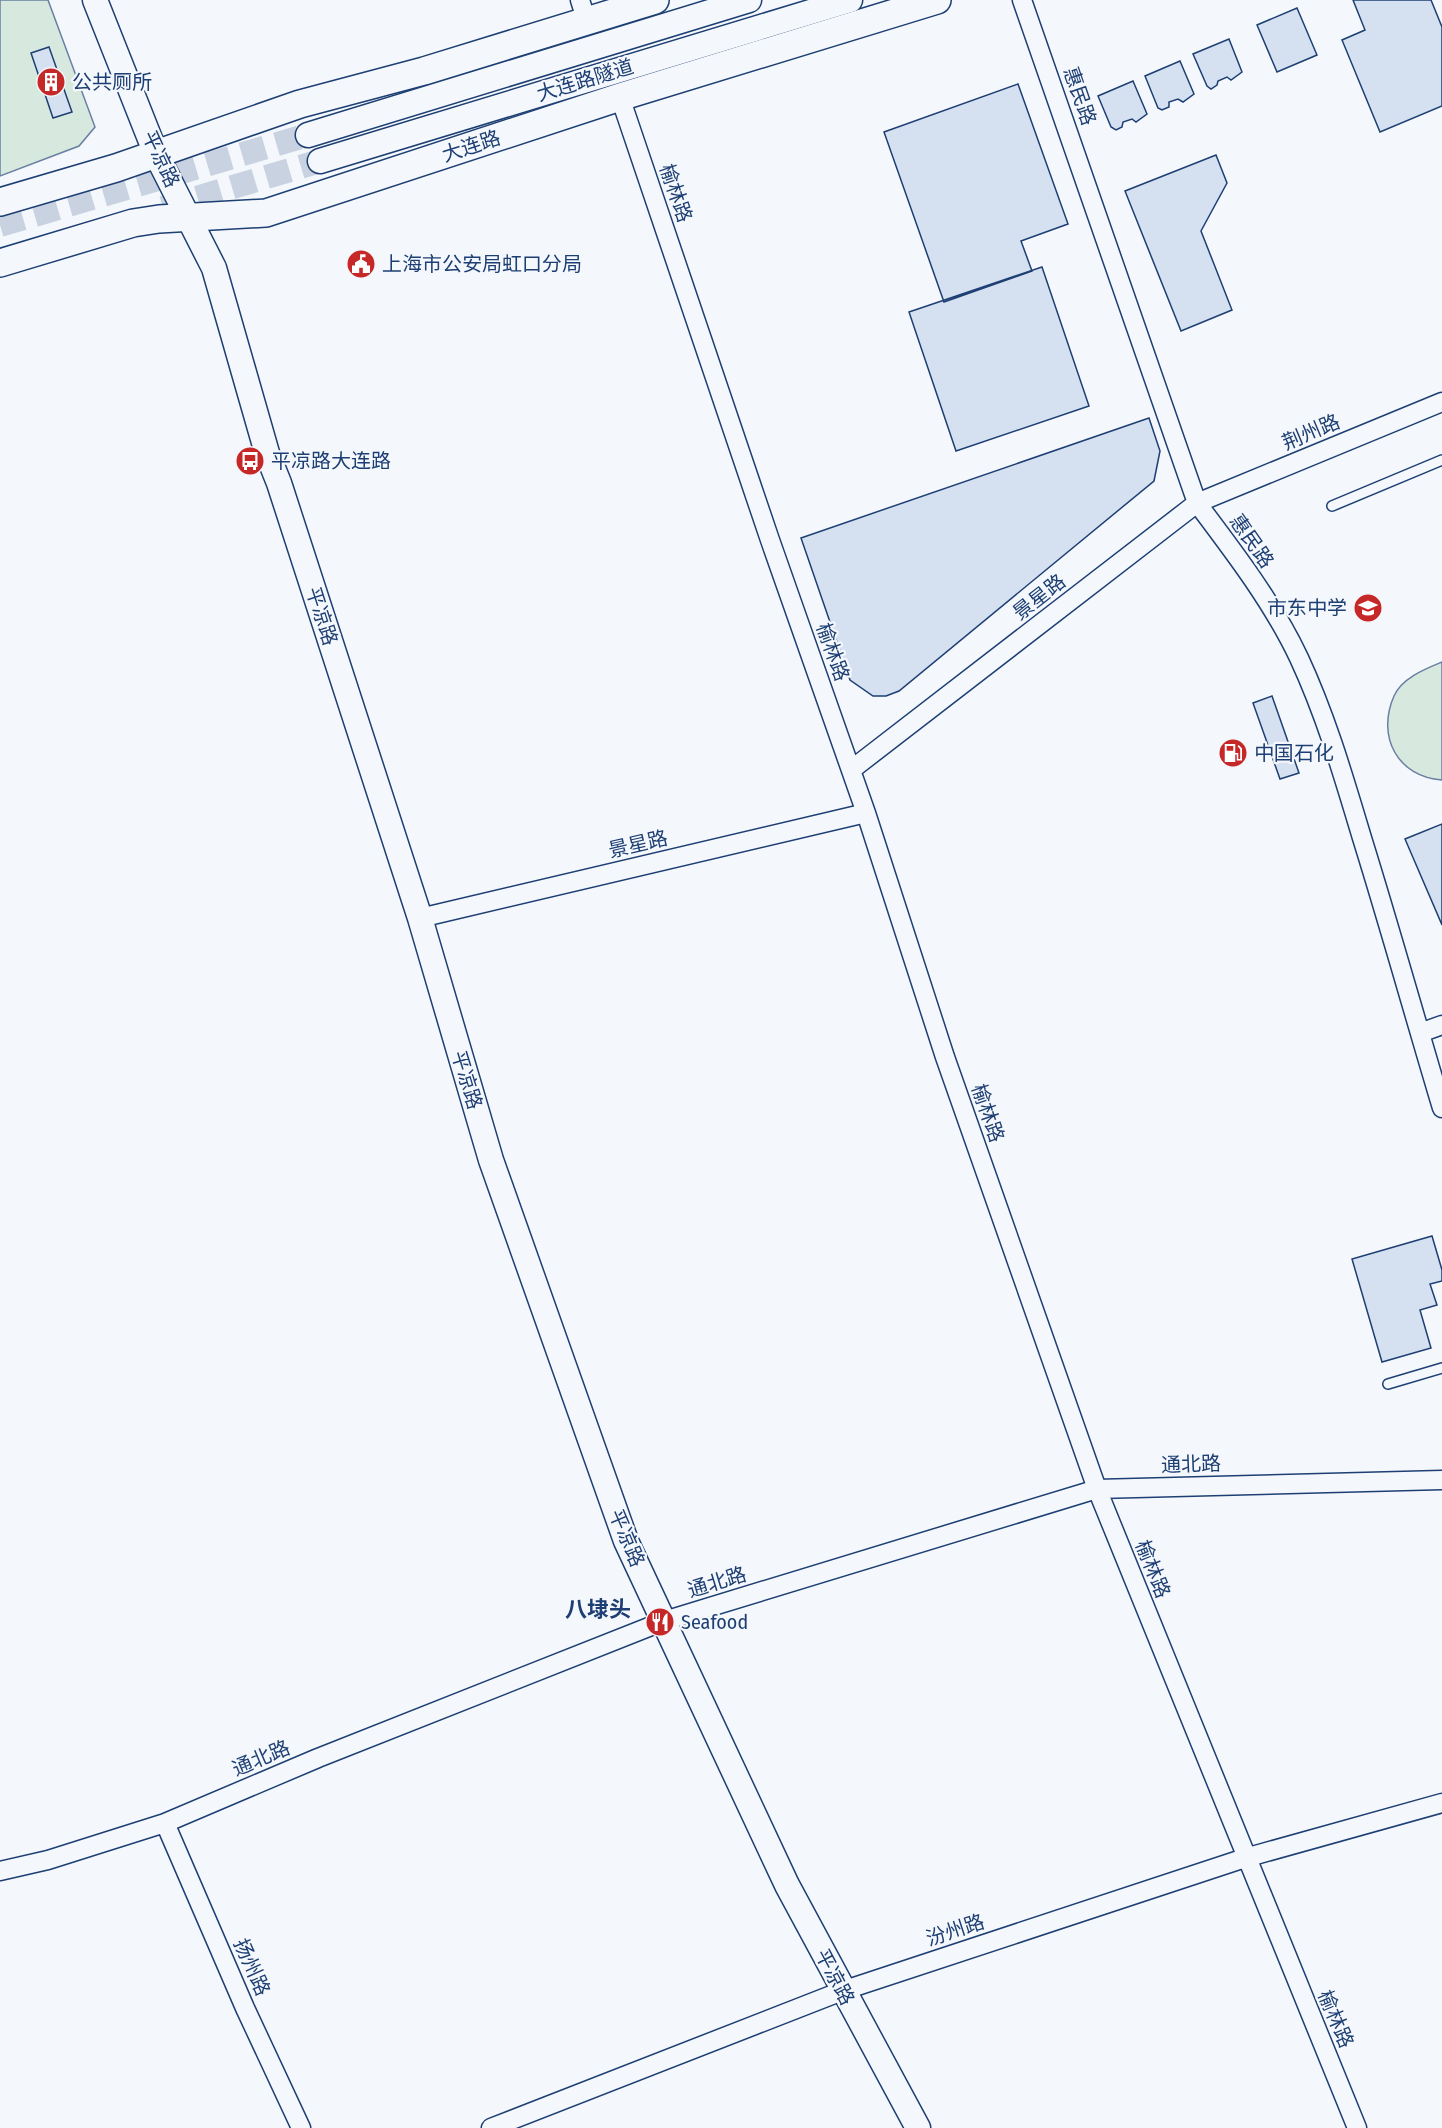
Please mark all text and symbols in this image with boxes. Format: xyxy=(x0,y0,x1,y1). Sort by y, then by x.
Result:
street label: 大连路隧道 xyxy=(534,54,636,106)
street label: 惠民路 xyxy=(1059,64,1101,128)
building icon: 公共厕所 xyxy=(35,66,67,98)
place label: 公共厕所 xyxy=(72,70,152,94)
street label: 大连路 xyxy=(439,125,503,167)
street label: 平凉路 xyxy=(137,127,185,191)
street label: 榆林路 xyxy=(655,161,697,225)
public building icon: 上海市公安局虹口分局 xyxy=(345,248,377,280)
place label: 上海市公安局虹口分局 xyxy=(382,252,582,276)
street label: 荆州路 xyxy=(1279,409,1343,455)
bus stop icon: 平凉路大连路 xyxy=(234,445,266,477)
place label: 平凉路大连路 xyxy=(271,449,391,473)
street label: 惠民路 xyxy=(1225,510,1279,572)
street label: 景星路 xyxy=(1008,569,1070,625)
street label: 平凉路 xyxy=(301,584,343,648)
school or university icon: 市东中学 xyxy=(1352,592,1384,624)
place label: 市东中学 xyxy=(1267,596,1347,620)
street label: 榆林路 xyxy=(811,620,855,684)
fuel station icon: 中国石化 xyxy=(1217,737,1249,769)
place label: 中国石化 xyxy=(1254,741,1334,765)
street label: 景星路 xyxy=(606,826,670,862)
street label: 平凉路 xyxy=(447,1048,487,1112)
street label: 榆林路 xyxy=(967,1081,1009,1145)
street label: 通北路 xyxy=(1161,1451,1221,1477)
street label: 平凉路 xyxy=(604,1506,650,1570)
street label: 榆林路 xyxy=(1131,1537,1175,1601)
street label: 通北路 xyxy=(685,1562,749,1602)
district label: 八埭头 xyxy=(565,1596,631,1623)
restaurant icon: Seafood xyxy=(644,1606,676,1638)
place label: Seafood xyxy=(681,1610,748,1634)
street label: 通北路 xyxy=(229,1735,293,1781)
street label: 汾州路 xyxy=(923,1909,987,1951)
street label: 扬州路 xyxy=(229,1935,275,1999)
street label: 平凉路 xyxy=(810,1945,860,2009)
street label: 榆林路 xyxy=(1313,1987,1359,2051)

